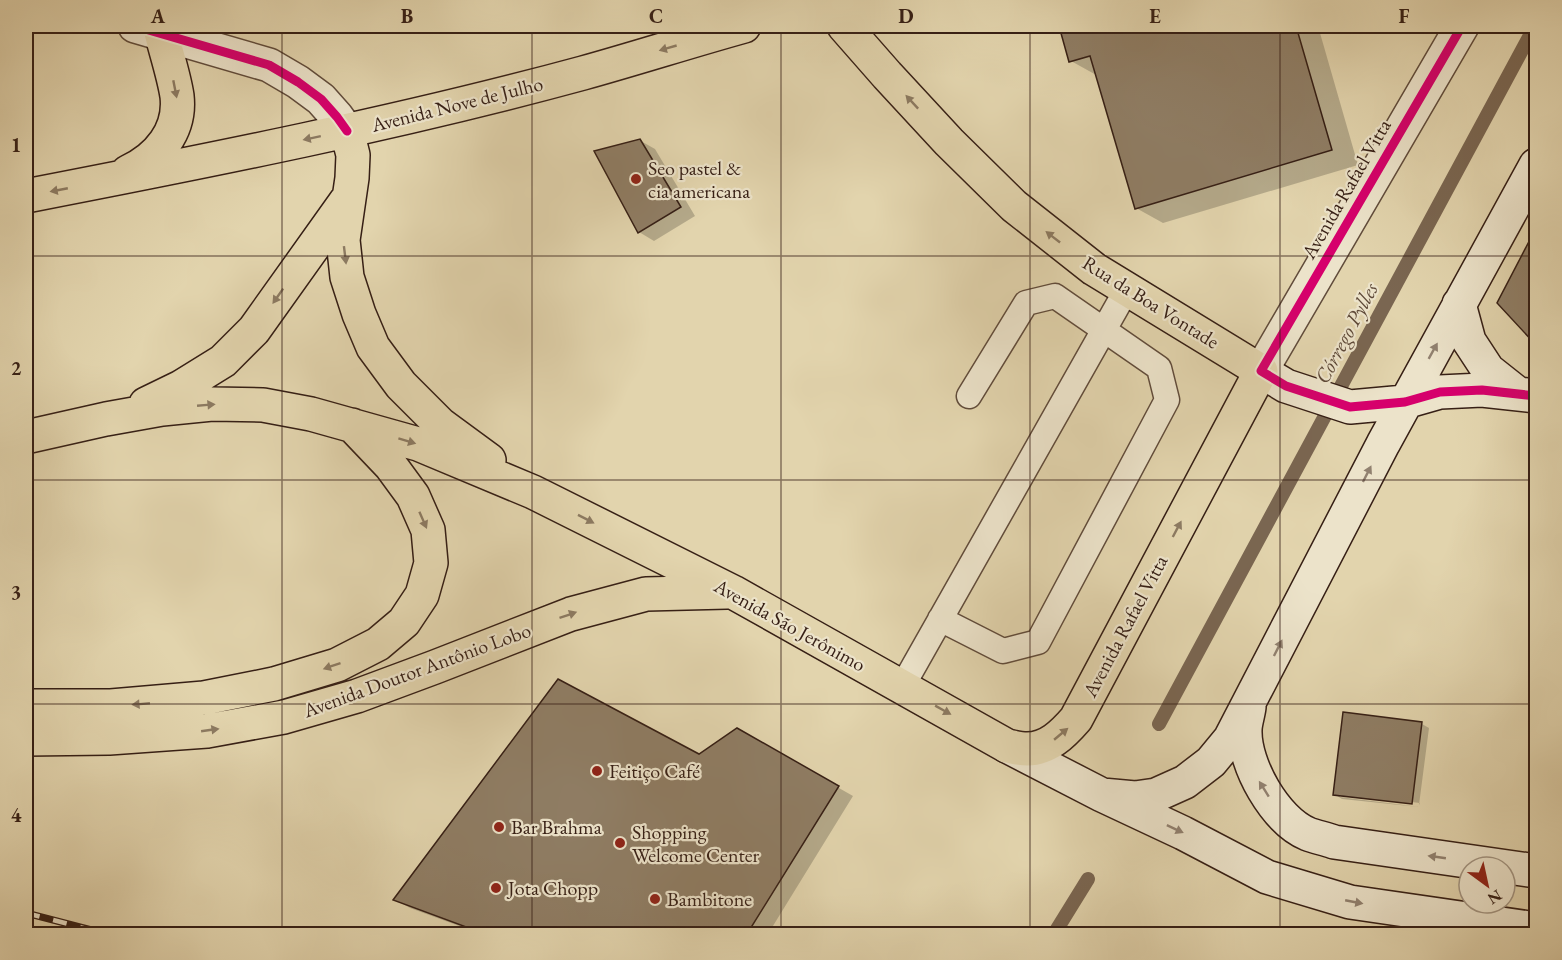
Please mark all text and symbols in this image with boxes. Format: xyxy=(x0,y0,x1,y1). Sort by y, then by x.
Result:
text: A xyxy=(150,3,166,29)
text: B xyxy=(401,3,413,29)
text: C xyxy=(649,3,663,29)
text: D xyxy=(898,3,914,29)
text: E xyxy=(1149,3,1161,29)
text: F xyxy=(1399,3,1410,29)
one-way arrow xyxy=(659,44,677,53)
street label: Avenida Nove de Julho xyxy=(368,70,546,138)
one-way arrow xyxy=(171,80,180,99)
one-way arrow xyxy=(905,95,919,110)
street label: Avenida Rafael Vitta xyxy=(1295,114,1397,264)
text: 1 xyxy=(11,132,21,158)
one-way arrow xyxy=(303,134,321,144)
place label: Seo pastel & cia americana xyxy=(648,155,750,204)
marker: Seo pastel & cia americana xyxy=(629,172,643,186)
one-way arrow xyxy=(49,186,68,195)
one-way arrow xyxy=(1045,230,1061,243)
one-way arrow xyxy=(340,246,350,265)
street label: Rua da Boa Vontade xyxy=(1078,250,1224,355)
water label: Córrego Pylles xyxy=(1308,278,1384,388)
one-way arrow xyxy=(272,288,284,304)
one-way arrow xyxy=(1428,343,1439,359)
text: 2 xyxy=(11,355,22,381)
one-way arrow xyxy=(196,400,215,410)
one-way arrow xyxy=(398,437,416,446)
one-way arrow xyxy=(1362,466,1372,483)
one-way arrow xyxy=(419,512,428,529)
one-way arrow xyxy=(577,514,594,523)
one-way arrow xyxy=(1172,520,1182,537)
street label: Avenida Rafael Vitta xyxy=(1076,550,1173,702)
street label: Avenida São Jerônimo xyxy=(709,572,870,677)
text: 3 xyxy=(11,579,21,605)
one-way arrow xyxy=(559,610,577,620)
street label: Avenida Doutor Antônio Lobo xyxy=(299,617,534,724)
one-way arrow xyxy=(1273,639,1283,656)
one-way arrow xyxy=(322,662,340,672)
one-way arrow xyxy=(131,699,150,709)
one-way arrow xyxy=(935,704,951,715)
one-way arrow xyxy=(200,725,219,734)
one-way arrow xyxy=(1053,727,1069,740)
place label: Feitiço Café xyxy=(609,758,700,784)
marker: Feitiço Café xyxy=(590,764,604,778)
one-way arrow xyxy=(1259,781,1270,797)
text: 4 xyxy=(11,802,22,828)
place label: Bar Brahma xyxy=(511,814,602,840)
place label: Shopping Welcome Center xyxy=(632,819,760,868)
marker: Bar Brahma xyxy=(492,820,506,834)
one-way arrow xyxy=(1166,824,1183,833)
marker: Shopping Welcome Center xyxy=(613,836,627,850)
one-way arrow xyxy=(1427,852,1446,861)
north arrow xyxy=(1457,855,1517,915)
place label: Jota Chopp xyxy=(506,875,598,901)
marker: Jota Chopp xyxy=(489,881,503,895)
text: N xyxy=(1484,885,1506,910)
place label: Bambitone xyxy=(667,886,752,912)
marker: Bambitone xyxy=(648,892,662,906)
one-way arrow xyxy=(1345,898,1364,907)

